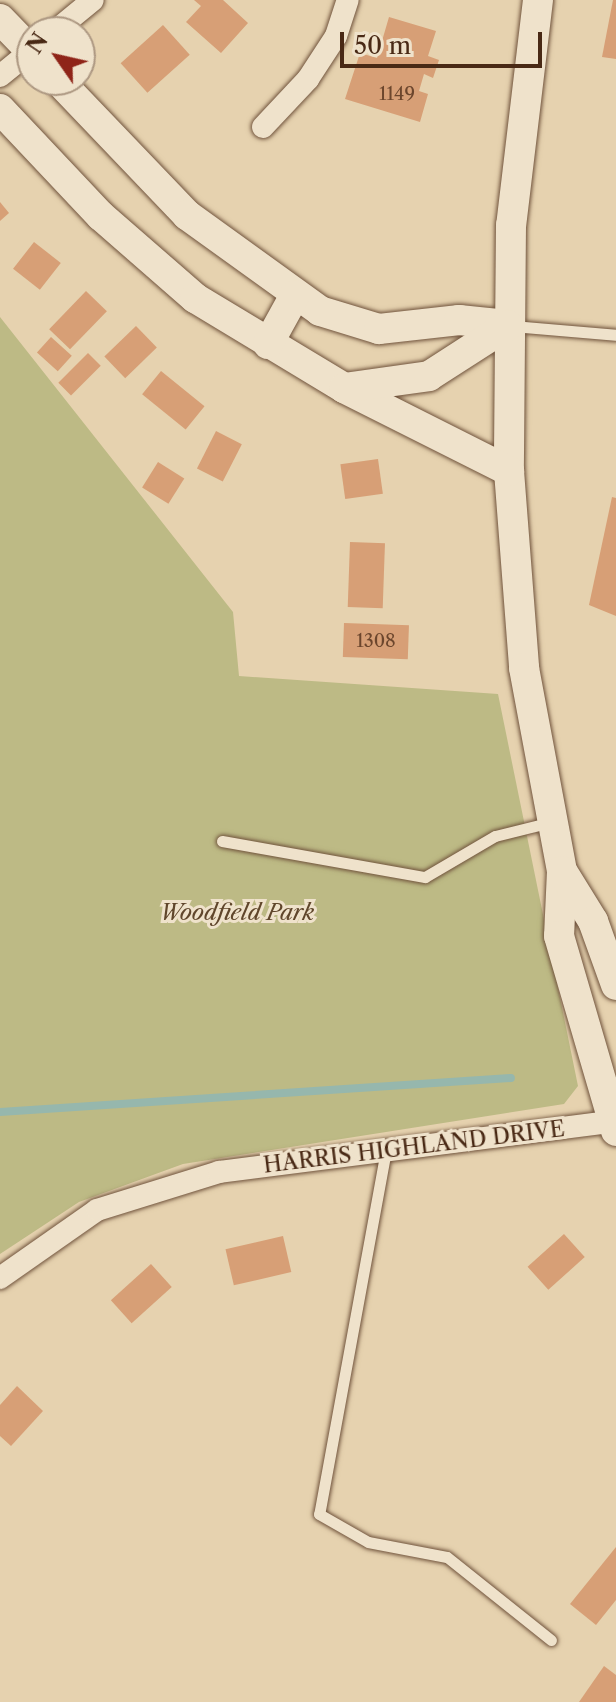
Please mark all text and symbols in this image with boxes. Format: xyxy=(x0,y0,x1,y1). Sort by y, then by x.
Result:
north arrow xyxy=(16,16,96,96)
scale bar xyxy=(344,16,546,66)
text: N xyxy=(21,28,54,59)
text: 50 m xyxy=(354,31,411,60)
house number: 1149 xyxy=(379,83,415,105)
house number: 1308 xyxy=(356,630,396,652)
park label: Woodfield Park xyxy=(160,900,314,926)
street label: HARRIS HIGHLAND DRIVE xyxy=(262,1115,566,1179)

